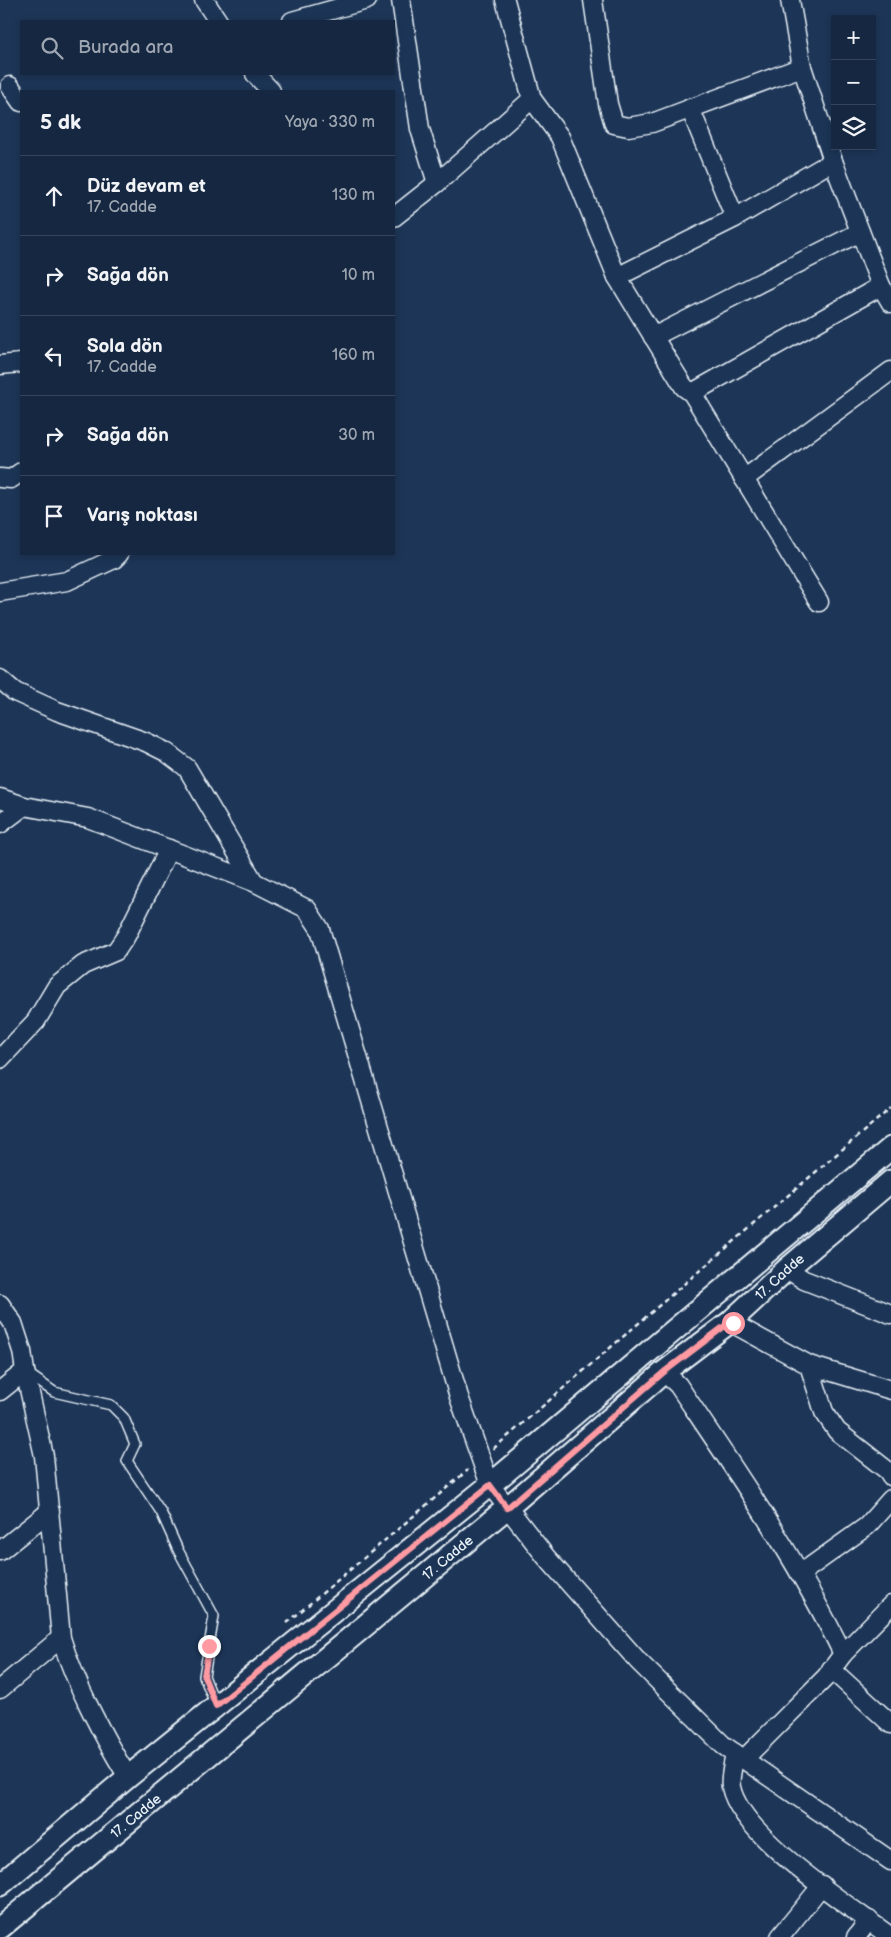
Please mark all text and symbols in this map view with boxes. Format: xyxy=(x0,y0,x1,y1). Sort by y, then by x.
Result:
map controls xyxy=(831,15,876,150)
button: + xyxy=(831,15,876,60)
search box xyxy=(20,20,395,75)
icon: search xyxy=(38,34,66,62)
text: Burada ara xyxy=(78,36,174,59)
button: − xyxy=(831,60,876,105)
button: layers xyxy=(831,105,876,150)
text: 5 dk xyxy=(40,110,81,135)
text: Yaya · 330 m xyxy=(285,113,375,132)
text: Düz devam et xyxy=(87,175,206,198)
icon: ahead xyxy=(40,182,68,210)
text: 130 m xyxy=(332,186,375,205)
text: 17. Cadde xyxy=(87,198,157,217)
icon: right xyxy=(40,262,68,290)
text: Sağa dön xyxy=(87,264,169,287)
text: 10 m xyxy=(342,266,375,285)
text: Sola dön xyxy=(87,335,163,358)
icon: left xyxy=(40,342,68,370)
text: 160 m xyxy=(332,346,375,365)
text: 17. Cadde xyxy=(87,358,157,377)
icon: right xyxy=(40,422,68,450)
text: Sağa dön xyxy=(87,424,169,447)
text: 30 m xyxy=(338,426,375,445)
icon: arrive xyxy=(40,502,68,530)
text: Varış noktası xyxy=(87,504,198,527)
street label: 17. Cadde xyxy=(751,1250,808,1304)
route start xyxy=(722,1312,745,1335)
street label: 17. Cadde xyxy=(419,1532,477,1584)
route end xyxy=(198,1635,221,1658)
street label: 17. Cadde xyxy=(107,1790,165,1842)

